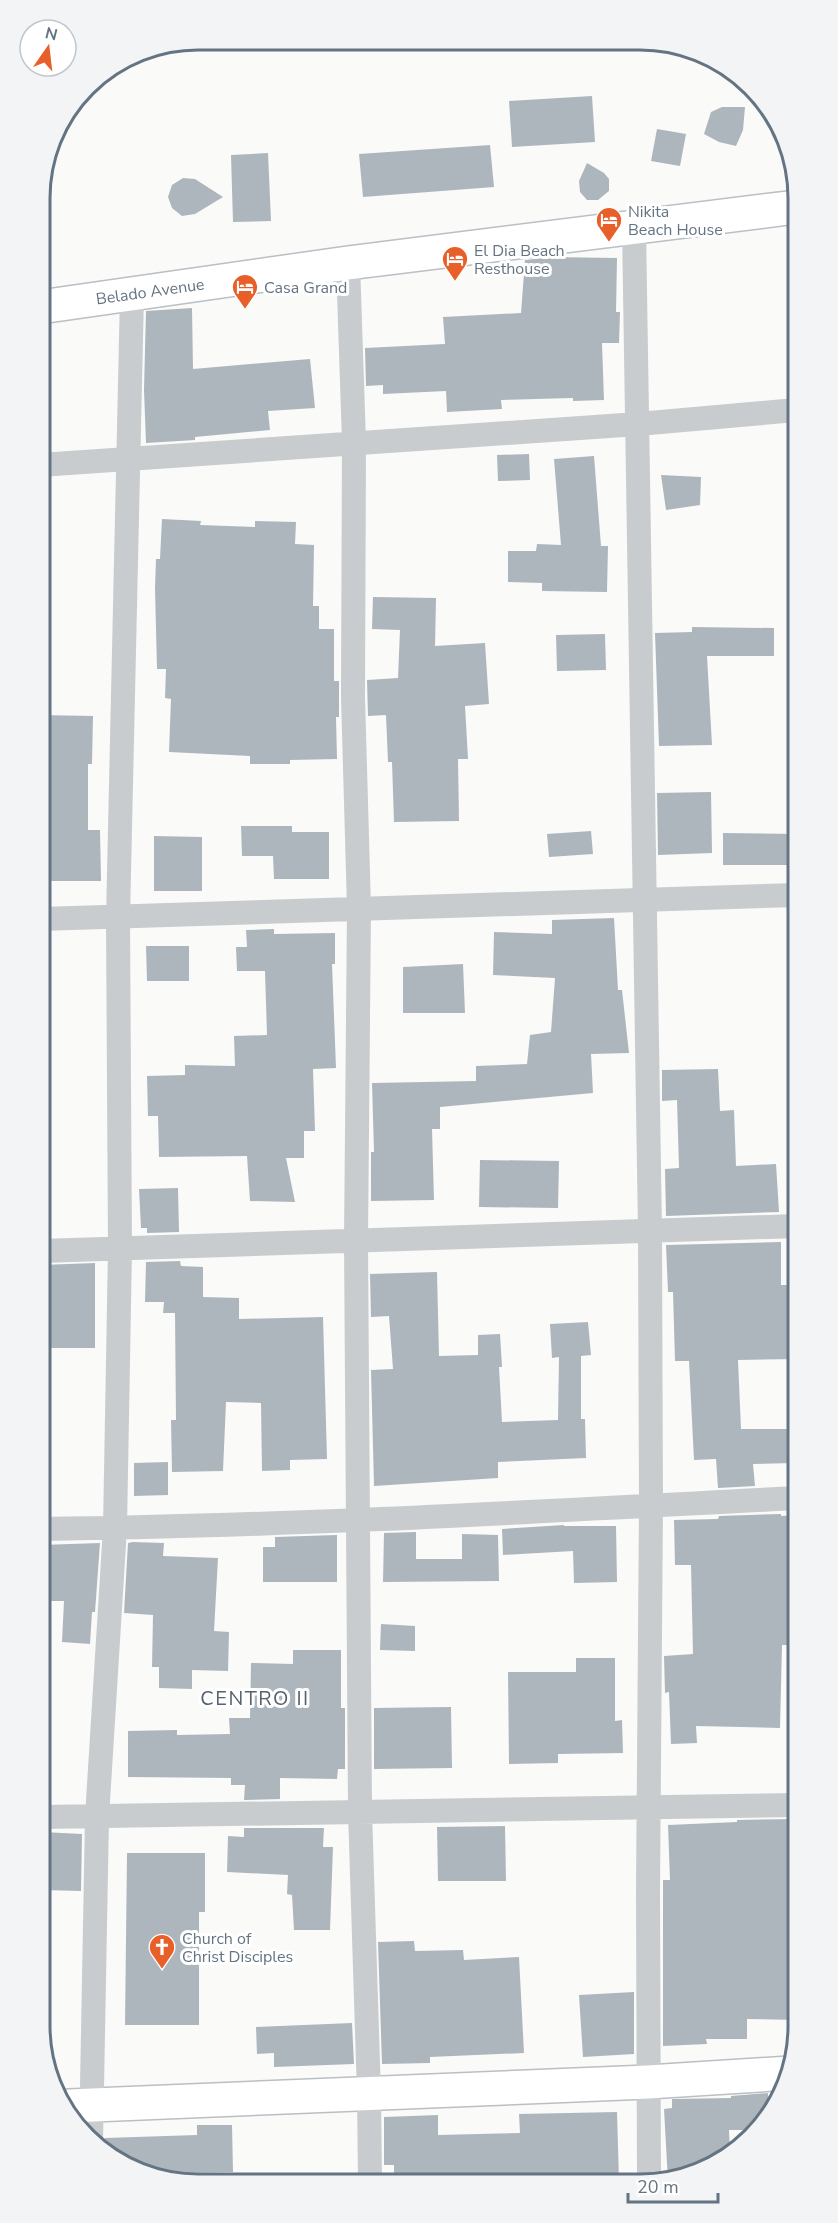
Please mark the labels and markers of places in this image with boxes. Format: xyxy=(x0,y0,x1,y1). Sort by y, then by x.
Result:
place label: Nikita Beach House xyxy=(628,201,723,241)
hotel icon: Nikita Beach House xyxy=(594,205,624,243)
place label: El Dia Beach Resthouse xyxy=(474,240,565,280)
hotel icon: El Dia Beach Resthouse xyxy=(440,244,470,282)
hotel icon: Casa Grand xyxy=(230,272,260,310)
place label: Casa Grand xyxy=(264,277,347,299)
place label: Church of Christ Disciples xyxy=(182,1928,293,1968)
church icon: Church of Christ Disciples xyxy=(147,1932,177,1970)

